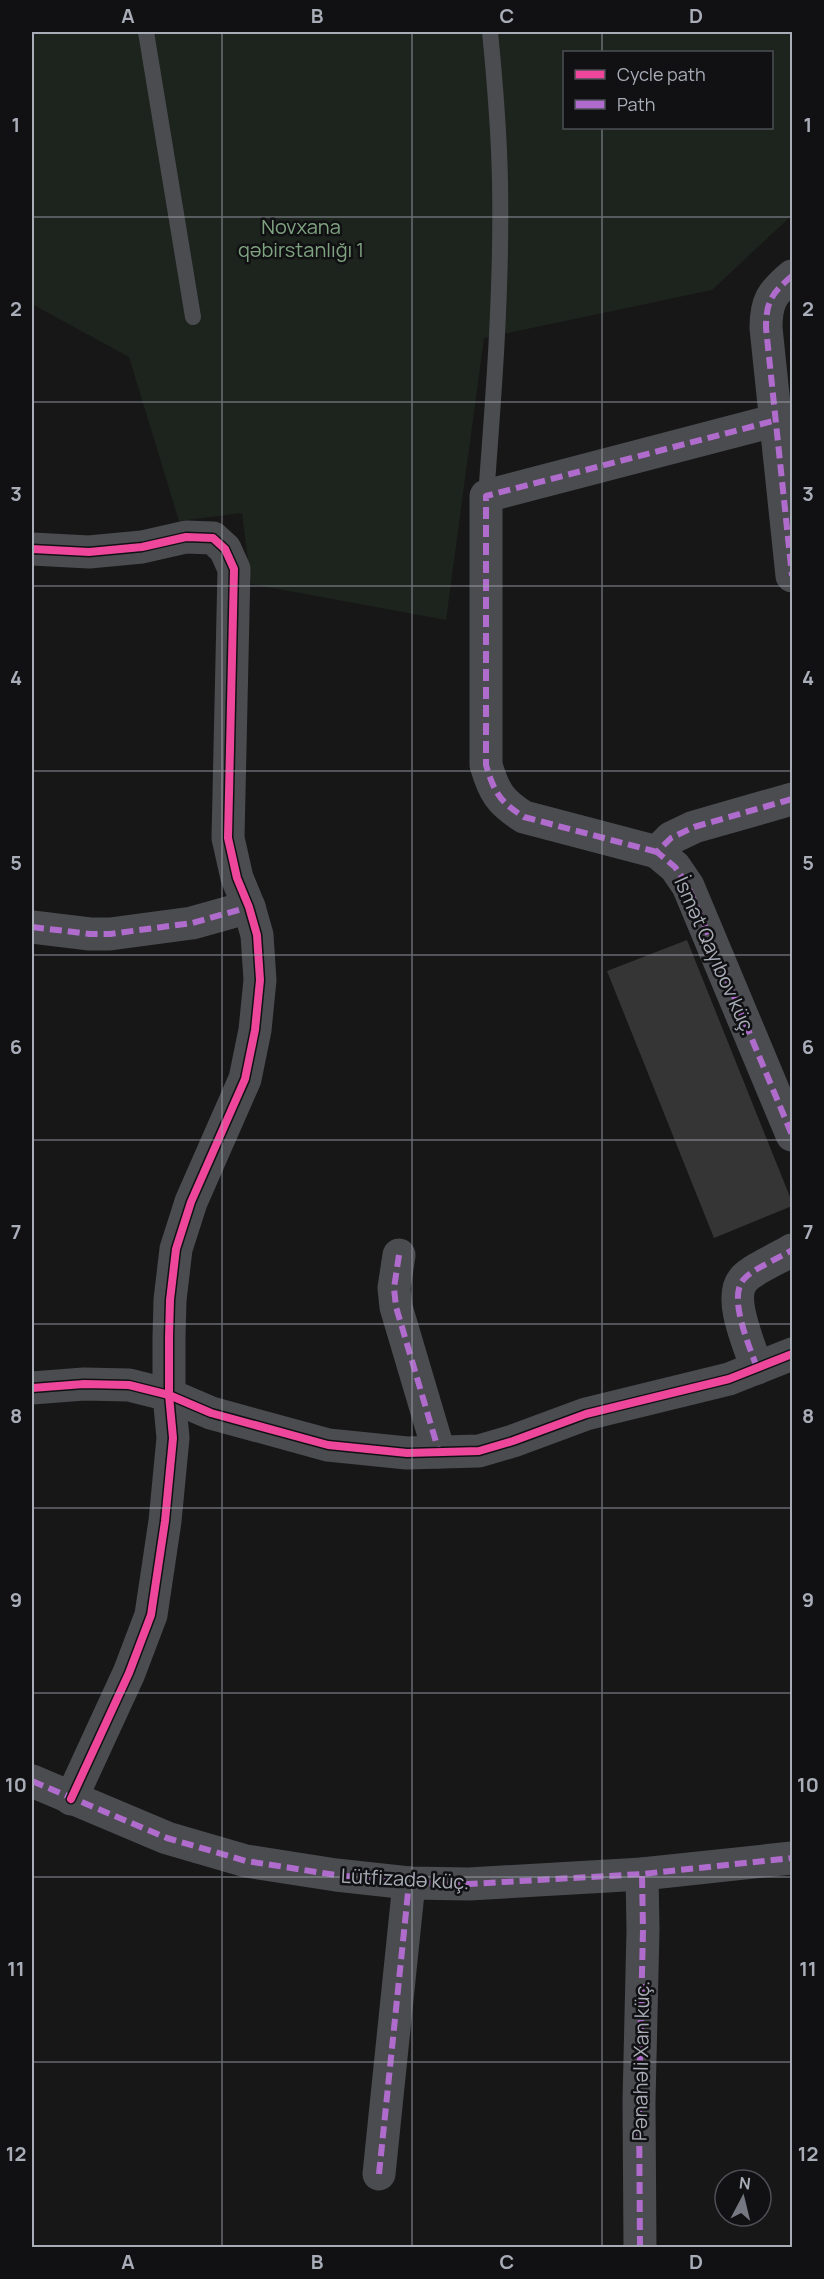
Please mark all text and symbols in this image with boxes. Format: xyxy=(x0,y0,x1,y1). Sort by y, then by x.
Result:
text: A xyxy=(121,2,135,29)
text: B xyxy=(311,2,324,29)
text: C xyxy=(500,2,514,29)
text: D xyxy=(689,2,703,29)
legend xyxy=(563,51,773,129)
text: Cycle path xyxy=(617,62,706,86)
text: Path xyxy=(617,92,655,116)
text: 1 xyxy=(12,111,20,138)
text: 1 xyxy=(804,111,812,138)
park label: Novxana qəbirstanlığı 1 xyxy=(238,213,364,263)
text: 2 xyxy=(10,295,22,322)
text: 2 xyxy=(802,295,814,322)
text: 3 xyxy=(10,480,22,507)
text: 3 xyxy=(802,480,814,507)
text: 4 xyxy=(10,664,22,691)
text: 4 xyxy=(802,664,814,691)
text: 5 xyxy=(10,849,22,876)
text: 5 xyxy=(802,849,814,876)
street label: İsmət Qayıbov küç. xyxy=(668,872,763,1039)
text: 6 xyxy=(10,1033,22,1060)
text: 6 xyxy=(802,1033,814,1060)
text: 7 xyxy=(11,1218,21,1245)
text: 7 xyxy=(803,1218,813,1245)
text: 8 xyxy=(10,1402,22,1429)
text: 8 xyxy=(802,1402,814,1429)
text: 9 xyxy=(10,1586,22,1613)
text: 9 xyxy=(802,1586,814,1613)
text: 10 xyxy=(5,1771,27,1798)
text: 10 xyxy=(797,1771,819,1798)
street label: Lütfizadə küç. xyxy=(340,1862,470,1895)
text: 11 xyxy=(7,1955,25,1982)
text: 11 xyxy=(799,1955,817,1982)
street label: Pənahəli Xan küç. xyxy=(626,1981,655,2141)
text: 12 xyxy=(6,2140,26,2167)
text: 12 xyxy=(798,2140,818,2167)
north arrow xyxy=(713,2168,773,2228)
text: N xyxy=(738,2171,752,2195)
text: A xyxy=(121,2248,135,2275)
text: B xyxy=(311,2248,324,2275)
text: C xyxy=(500,2248,514,2275)
text: D xyxy=(689,2248,703,2275)

